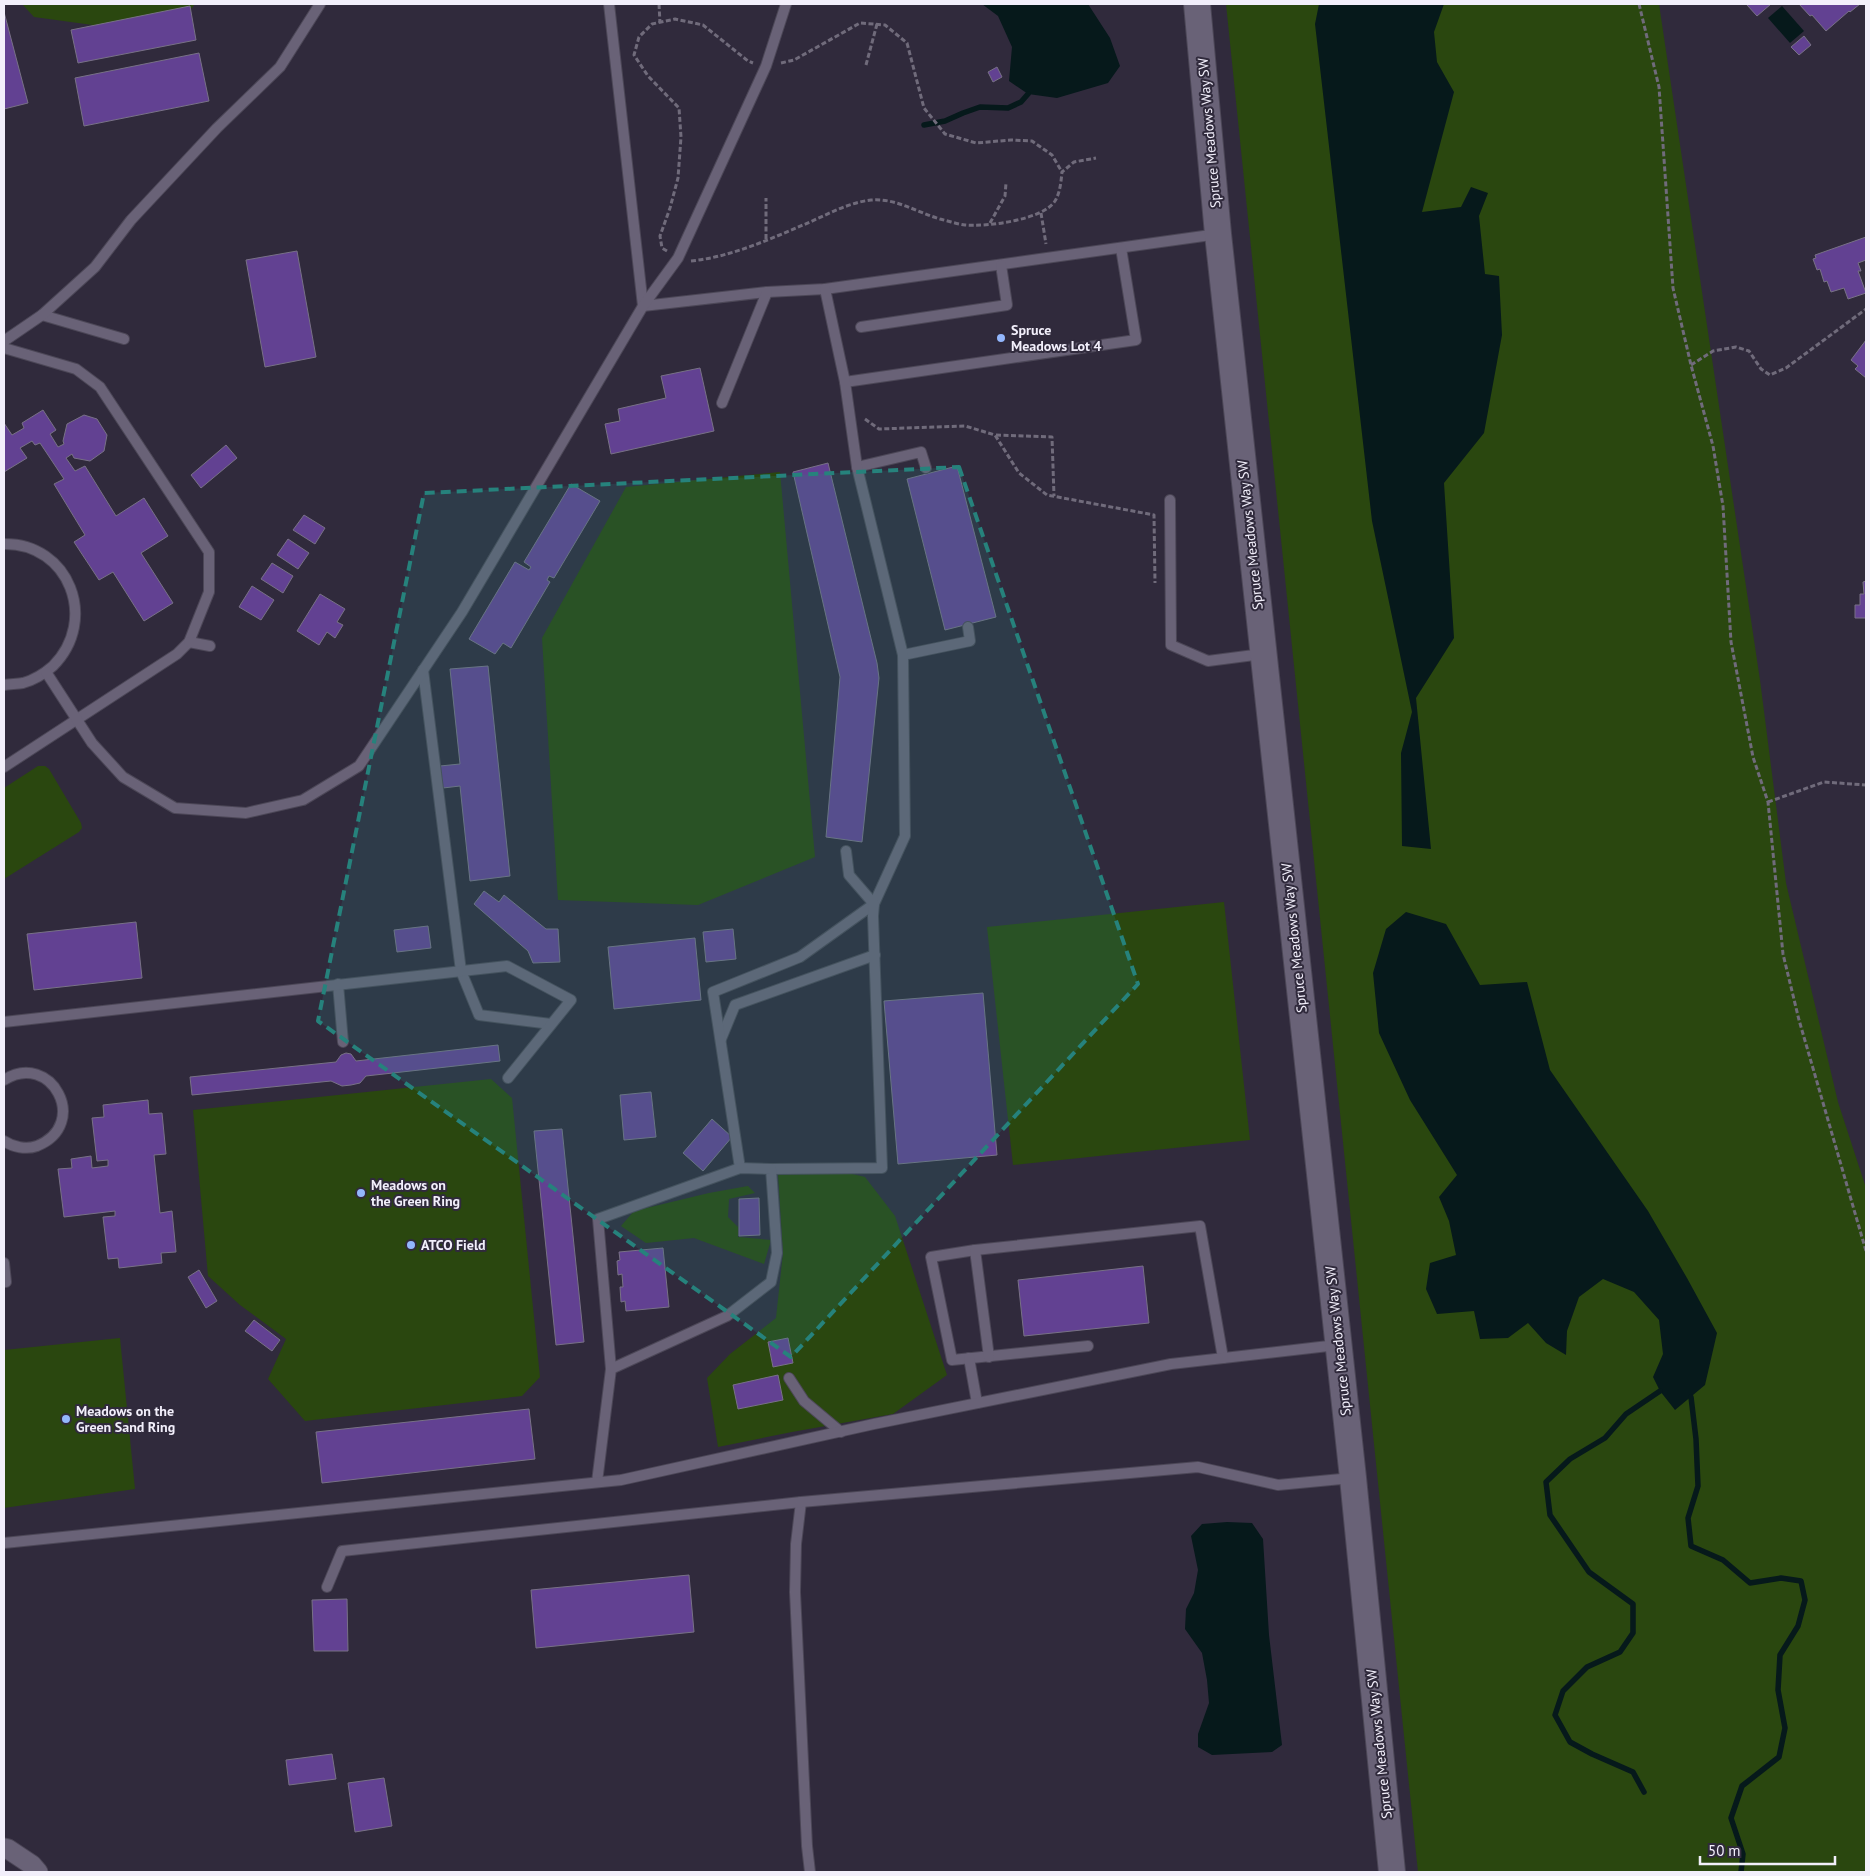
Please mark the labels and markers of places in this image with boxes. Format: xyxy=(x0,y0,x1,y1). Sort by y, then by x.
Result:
place label: Spruce Meadows Lot 4 xyxy=(1011,321,1101,355)
marker: Spruce Meadows Lot 4 xyxy=(995,332,1007,344)
place label: Meadows on the Green Ring xyxy=(371,1176,460,1210)
marker: Meadows on the Green Ring xyxy=(355,1187,367,1199)
place label: ATCO Field xyxy=(421,1236,486,1254)
marker: ATCO Field xyxy=(405,1239,417,1251)
place label: Meadows on the Green Sand Ring xyxy=(76,1402,175,1436)
marker: Meadows on the Green Sand Ring xyxy=(60,1413,72,1425)

